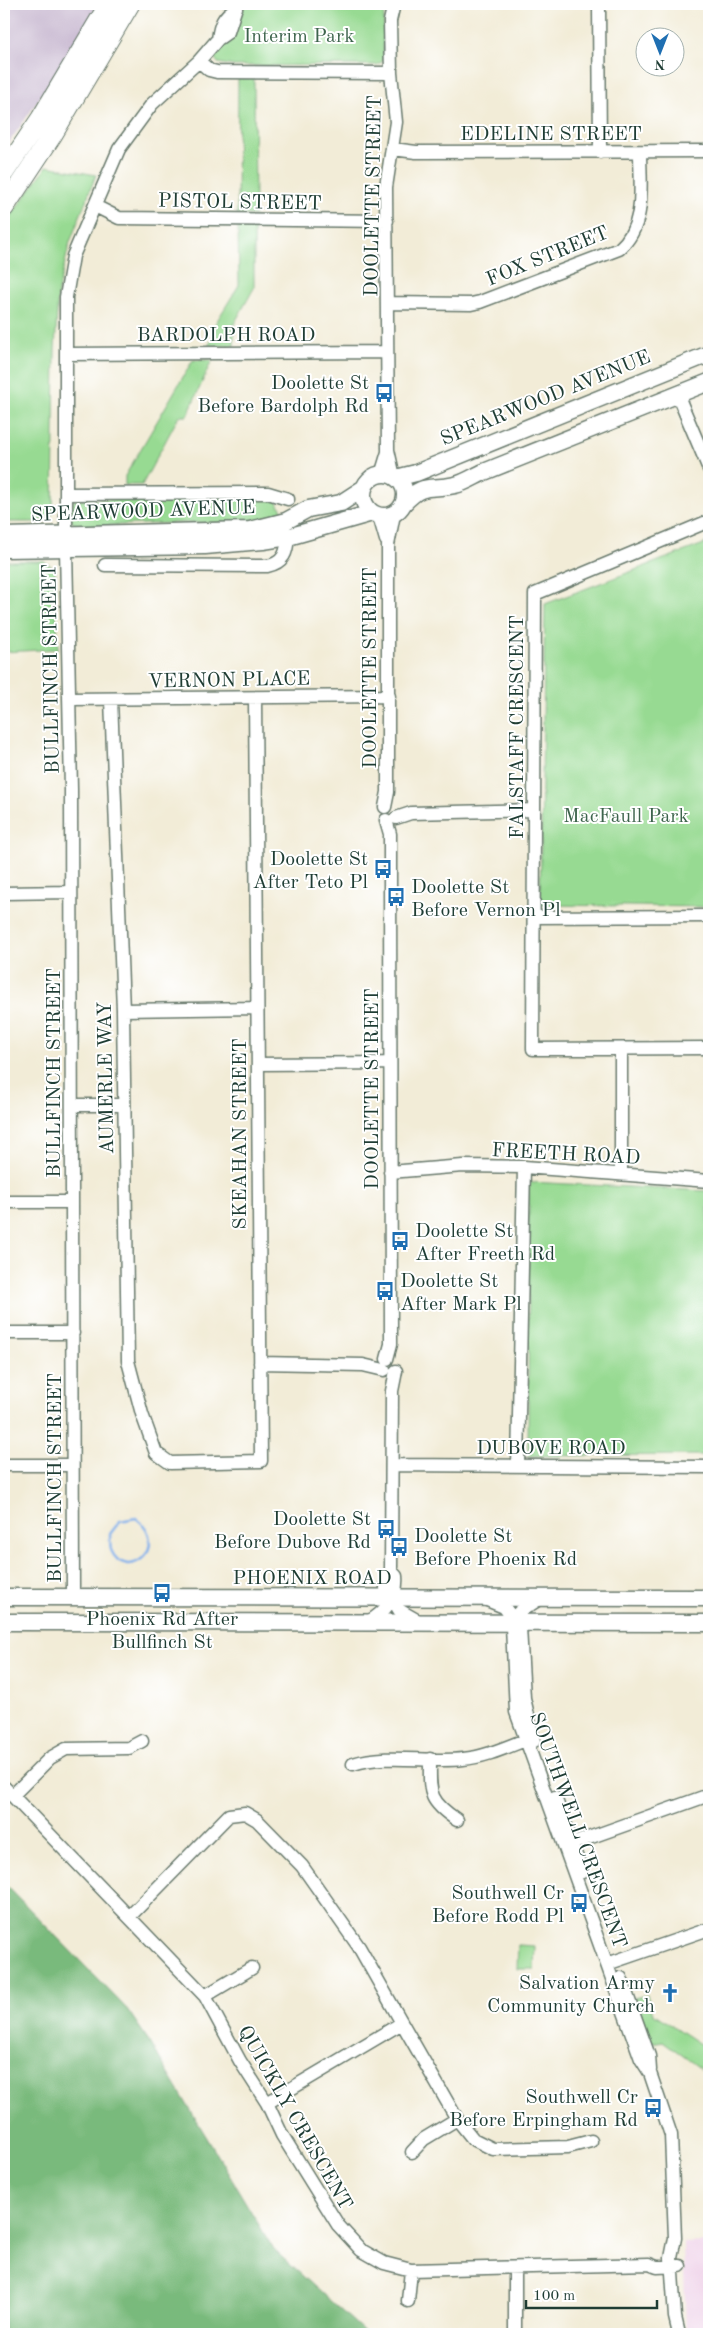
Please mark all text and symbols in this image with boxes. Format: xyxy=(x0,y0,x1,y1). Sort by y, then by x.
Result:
park label: Interim Park xyxy=(243,27,355,47)
north arrow xyxy=(636,28,686,78)
text: N xyxy=(654,57,665,71)
street label: DOOLETTE STREET xyxy=(362,95,386,297)
street label: EDELINE STREET xyxy=(460,125,642,145)
street label: PISTOL STREET xyxy=(158,192,322,214)
street label: FOX STREET xyxy=(484,223,612,291)
street label: BARDOLPH ROAD xyxy=(137,326,315,346)
street label: SPEARWOOD AVENUE xyxy=(438,347,654,450)
place label: Doolette St Before Bardolph Rd xyxy=(197,374,369,417)
bus stop icon: Doolette St Before Bardolph Rd xyxy=(373,382,395,404)
street label: SPEARWOOD AVENUE xyxy=(30,498,256,526)
street label: BULLFINCH STREET xyxy=(40,564,64,774)
street label: DOOLETTE STREET xyxy=(361,567,381,769)
street label: FALSTAFF CRESCENT xyxy=(508,615,528,839)
street label: VERNON PLACE xyxy=(148,670,310,692)
park label: MacFaull Park xyxy=(563,807,689,827)
place label: Doolette St After Teto Pl xyxy=(252,850,368,893)
bus stop icon: Doolette St After Teto Pl xyxy=(372,858,394,880)
place label: Doolette St Before Vernon Pl xyxy=(411,878,561,921)
bus stop icon: Doolette St Before Vernon Pl xyxy=(385,886,407,908)
street label: BULLFINCH STREET xyxy=(45,968,65,1178)
street label: DOOLETTE STREET xyxy=(363,988,383,1190)
street label: AUMERLE WAY xyxy=(96,1001,118,1155)
street label: SKEAHAN STREET xyxy=(231,1038,251,1230)
street label: FREETH ROAD xyxy=(491,1141,641,1169)
place label: Doolette St After Freeth Rd xyxy=(415,1222,555,1265)
bus stop icon: Doolette St After Freeth Rd xyxy=(389,1230,411,1252)
place label: Doolette St After Mark Pl xyxy=(400,1272,522,1315)
bus stop icon: Doolette St After Mark Pl xyxy=(374,1280,396,1302)
street label: BULLFINCH STREET xyxy=(46,1373,66,1583)
street label: DUBOVE ROAD xyxy=(476,1439,626,1459)
place label: Doolette St Before Dubove Rd xyxy=(214,1510,371,1553)
bus stop icon: Doolette St Before Dubove Rd xyxy=(375,1518,397,1540)
place label: Doolette St Before Phoenix Rd xyxy=(414,1527,577,1570)
bus stop icon: Doolette St Before Phoenix Rd xyxy=(388,1536,410,1558)
street label: PHOENIX ROAD xyxy=(232,1569,392,1589)
bus stop icon: Phoenix Rd After Bullfinch St xyxy=(151,1582,173,1604)
place label: Phoenix Rd After Bullfinch St xyxy=(86,1610,238,1653)
street label: SOUTHWELL CRESCENT xyxy=(525,1710,629,1951)
place label: Southwell Cr Before Rodd Pl xyxy=(432,1884,564,1927)
bus stop icon: Southwell Cr Before Rodd Pl xyxy=(568,1892,590,1914)
place label: Salvation Army Community Church xyxy=(487,1974,655,2017)
church icon: Salvation Army Community Church xyxy=(659,1982,681,2004)
street label: QUICKLY CRESCENT xyxy=(233,2022,355,2214)
place label: Southwell Cr Before Erpingham Rd xyxy=(449,2088,638,2131)
bus stop icon: Southwell Cr Before Erpingham Rd xyxy=(642,2097,664,2119)
scale bar xyxy=(526,2278,657,2310)
text: 100 m xyxy=(533,2289,575,2304)

